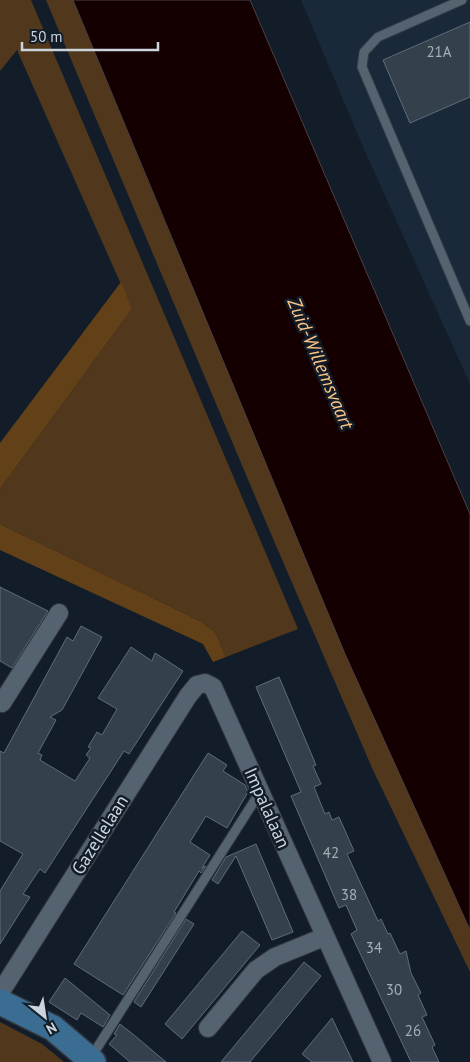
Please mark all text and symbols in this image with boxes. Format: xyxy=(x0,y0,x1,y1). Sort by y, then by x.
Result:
scale bar xyxy=(22,20,159,52)
text: 50 m xyxy=(30,27,63,46)
house number: 21A xyxy=(426,42,452,61)
water label: Zuid-Willemsvaart xyxy=(282,293,360,433)
street label: Impalalaan xyxy=(240,764,295,852)
street label: Gazellelaan xyxy=(66,791,133,879)
house number: 42 xyxy=(323,843,339,862)
house number: 38 xyxy=(341,885,357,904)
house number: 34 xyxy=(366,938,382,957)
house number: 30 xyxy=(386,980,402,999)
north arrow xyxy=(20,992,70,1042)
text: N xyxy=(43,1018,60,1038)
house number: 26 xyxy=(405,1021,421,1040)

